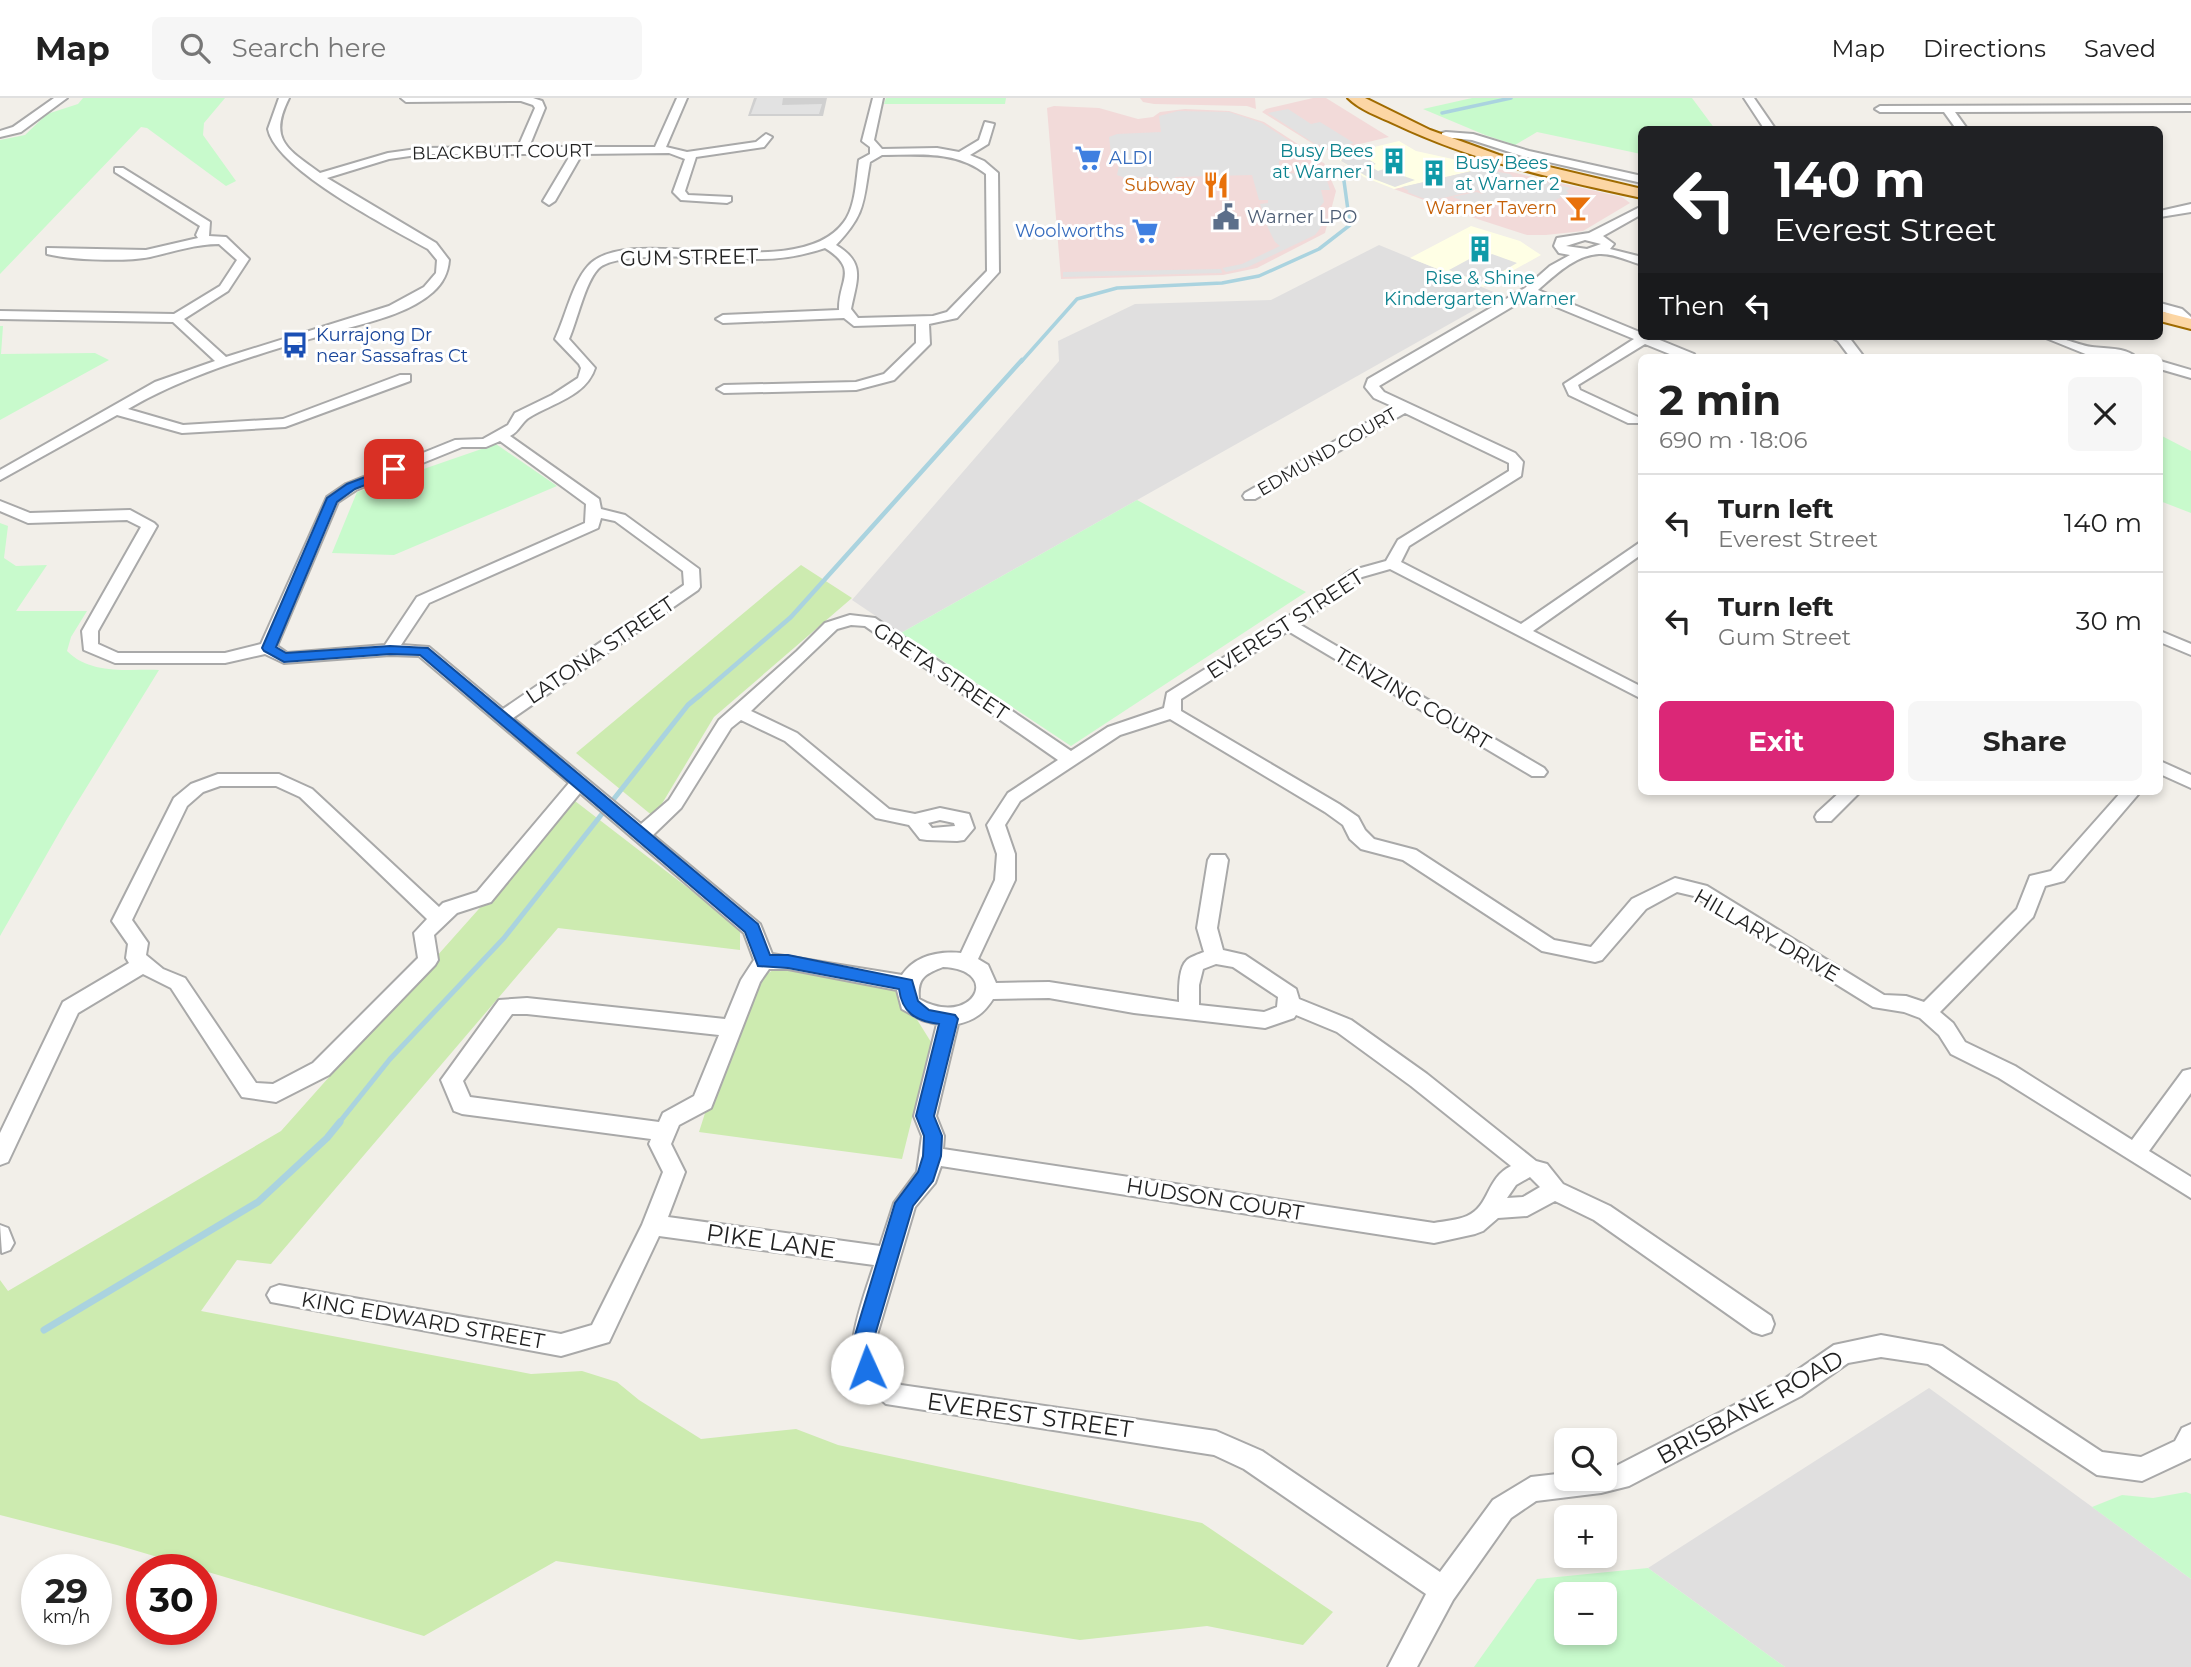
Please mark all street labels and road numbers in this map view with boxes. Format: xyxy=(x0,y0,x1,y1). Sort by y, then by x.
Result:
street label: BLACKBUTT COURT xyxy=(412,139,593,165)
street label: GUM STREET xyxy=(620,243,758,271)
street label: EDMUND COURT xyxy=(1253,403,1401,501)
street label: EVEREST STREET xyxy=(1202,564,1368,684)
street label: LATONA STREET xyxy=(521,591,679,709)
street label: GRETA STREET xyxy=(869,617,1013,725)
street label: TENZING COURT xyxy=(1331,642,1495,754)
street label: HILLARY DRIVE xyxy=(1690,883,1844,987)
street label: HUDSON COURT xyxy=(1124,1173,1306,1225)
street label: PIKE LANE xyxy=(704,1218,838,1264)
street label: KING EDWARD STREET xyxy=(299,1286,547,1354)
street label: BRISBANE ROAD xyxy=(1652,1344,1848,1470)
street label: EVEREST STREET xyxy=(925,1386,1135,1444)

